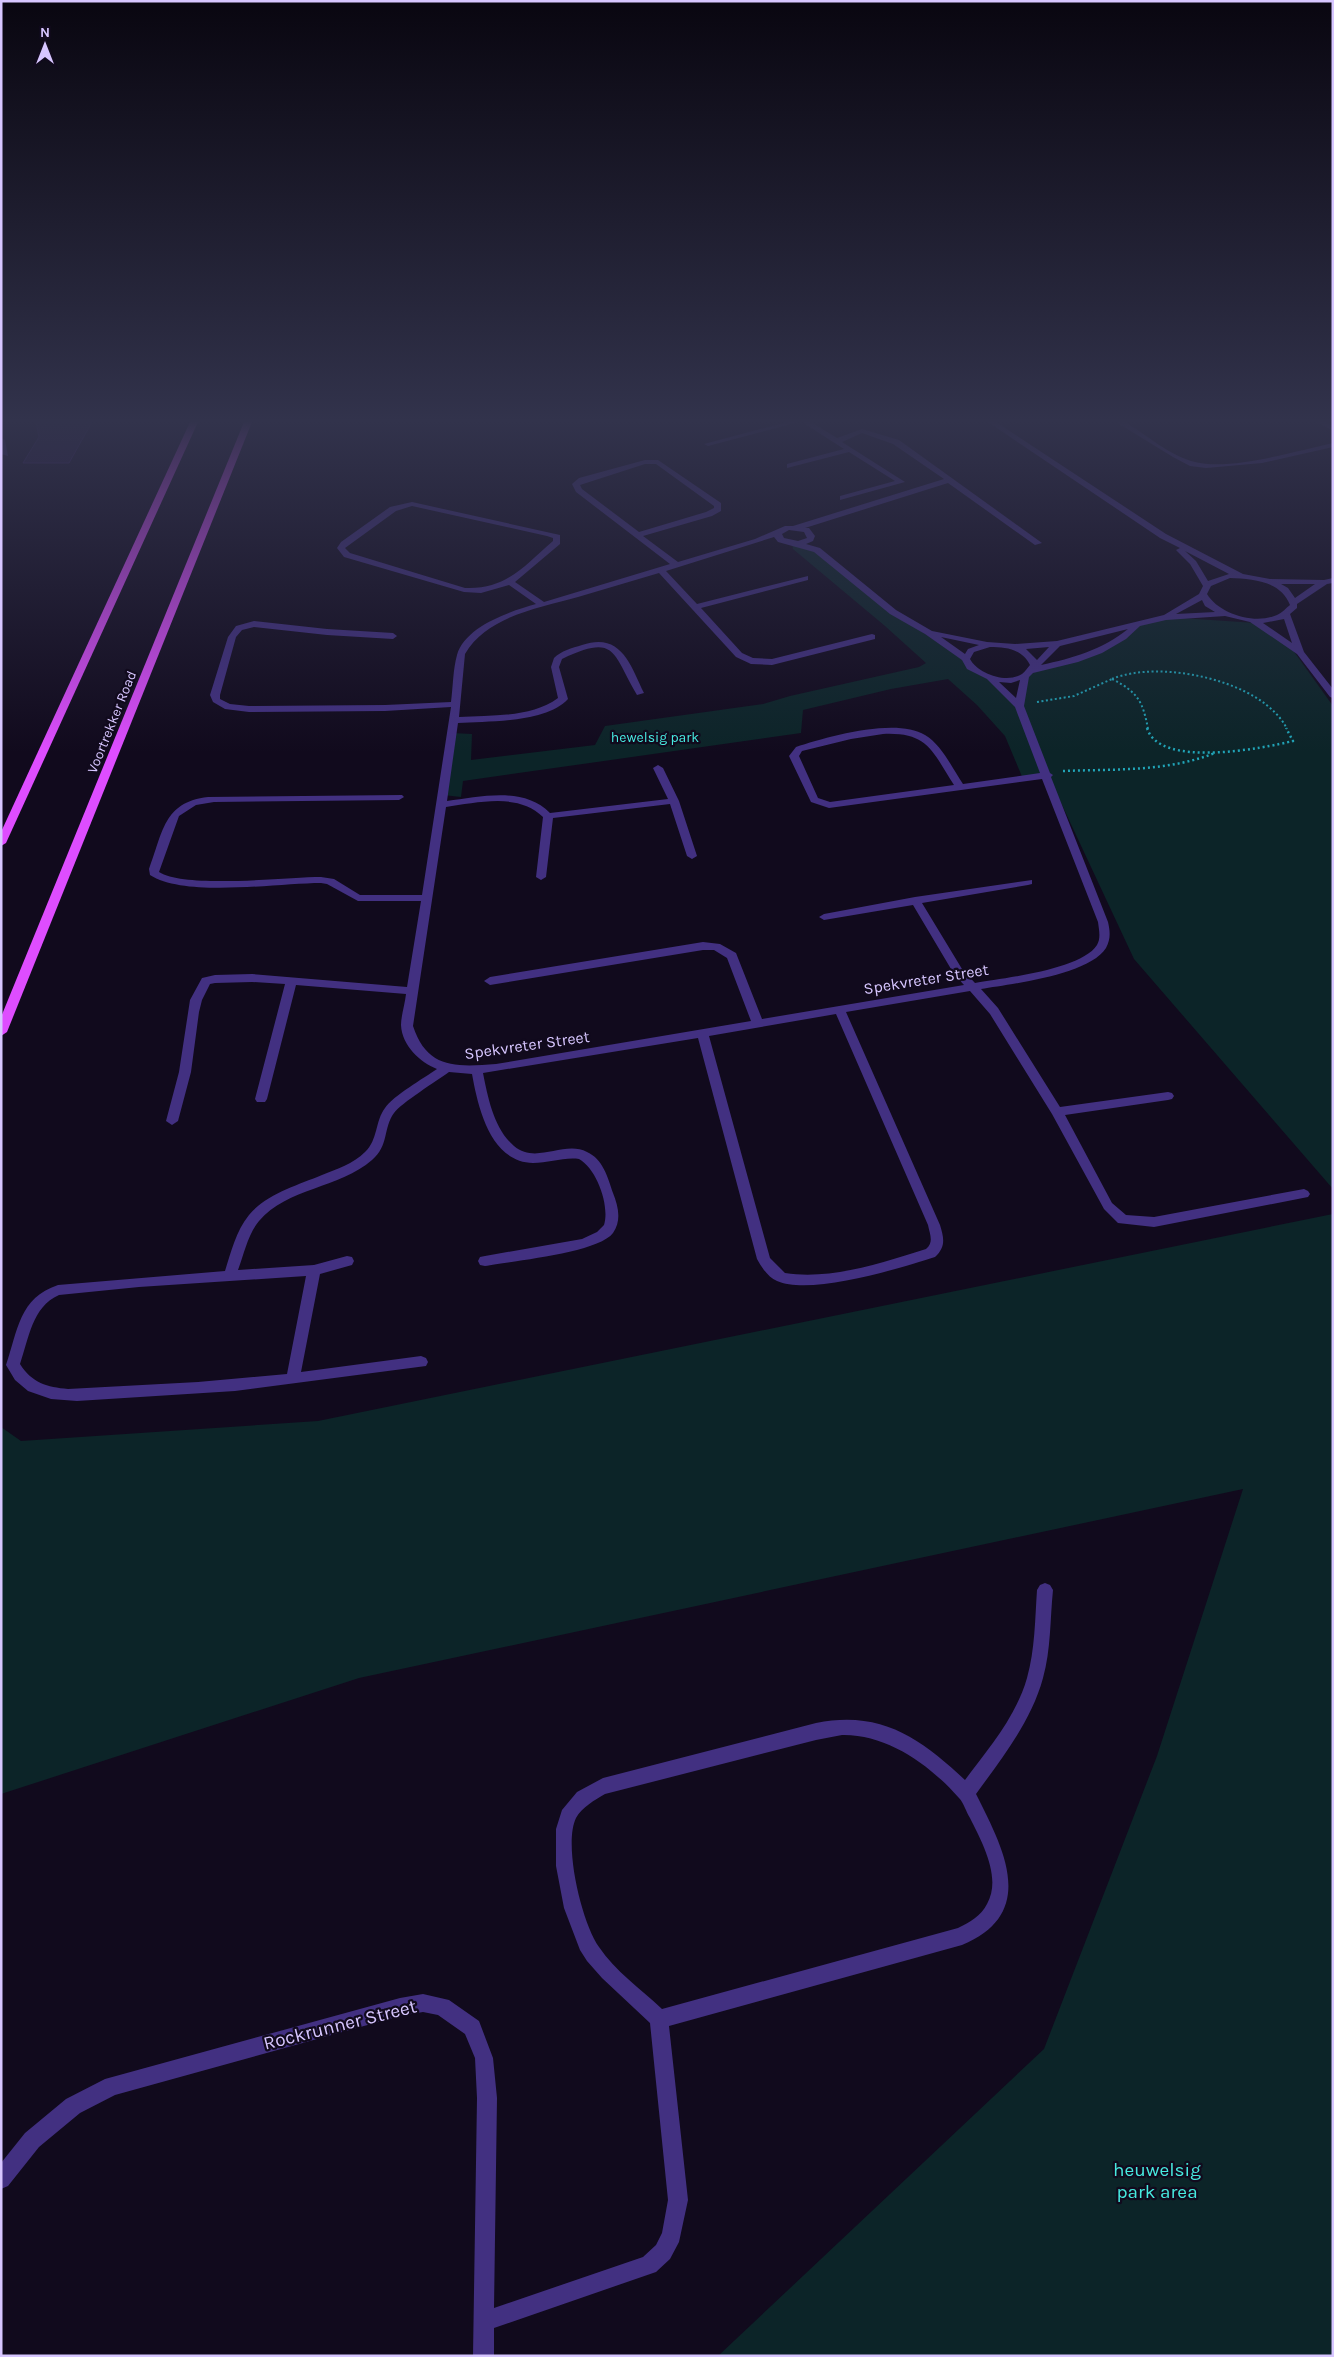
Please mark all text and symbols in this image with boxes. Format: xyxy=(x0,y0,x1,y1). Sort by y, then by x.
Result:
north arrow xyxy=(20,20,70,70)
text: N xyxy=(40,24,50,41)
street label: Voortrekker Road xyxy=(84,668,140,776)
park label: hewelsig park xyxy=(611,729,699,746)
street label: Spekvreter Street xyxy=(862,960,990,998)
street label: Spekvreter Street xyxy=(463,1027,591,1063)
street label: Rockrunner Street xyxy=(261,1995,419,2055)
park label: heuwelsig park area xyxy=(1113,2159,1201,2203)

